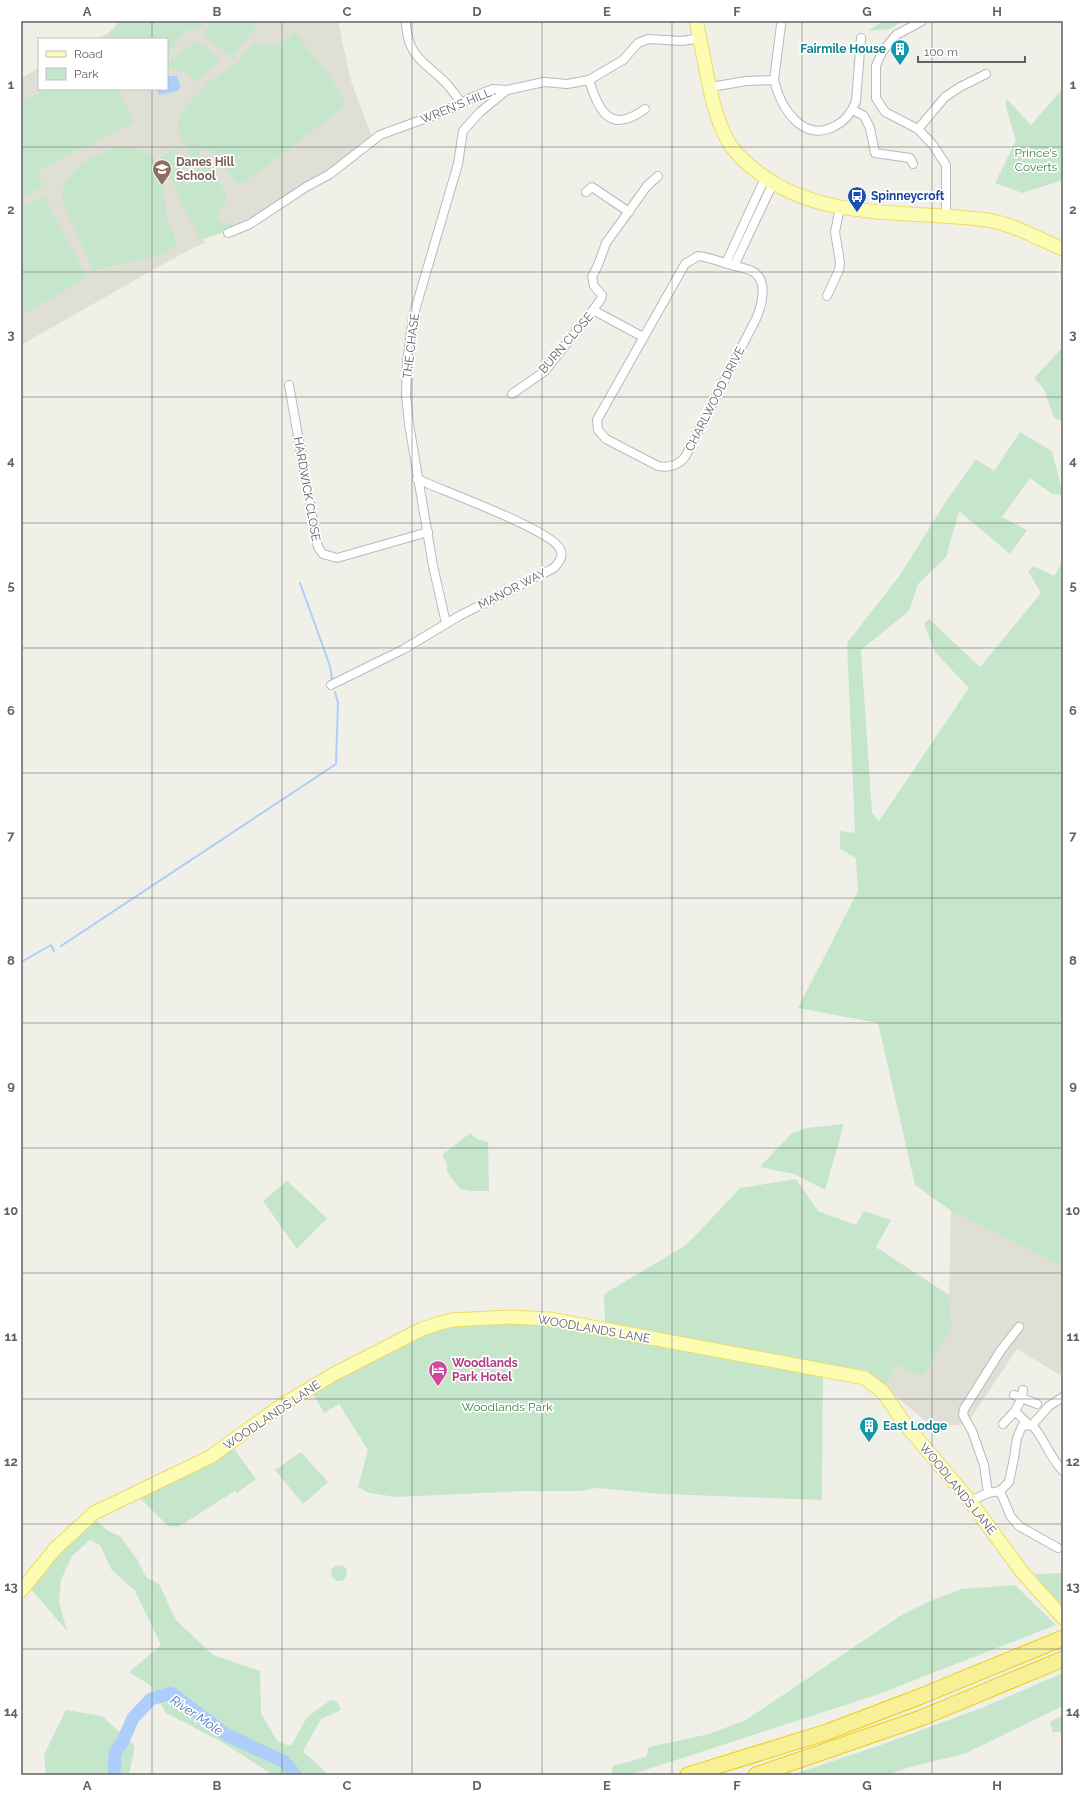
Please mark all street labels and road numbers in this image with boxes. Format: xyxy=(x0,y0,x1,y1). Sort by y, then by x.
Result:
street label: WREN'S HILL xyxy=(418,85,494,127)
street label: BURN CLOSE xyxy=(536,310,596,376)
street label: THE CHASE xyxy=(400,312,422,380)
street label: CHARLWOOD DRIVE xyxy=(683,344,747,454)
street label: HARDWICK CLOSE xyxy=(291,436,323,542)
street label: MANOR WAY xyxy=(476,566,548,612)
street label: WOODLANDS LANE xyxy=(537,1312,651,1346)
street label: WOODLANDS LANE xyxy=(221,1377,323,1453)
street label: WOODLANDS LANE xyxy=(917,1440,999,1538)

